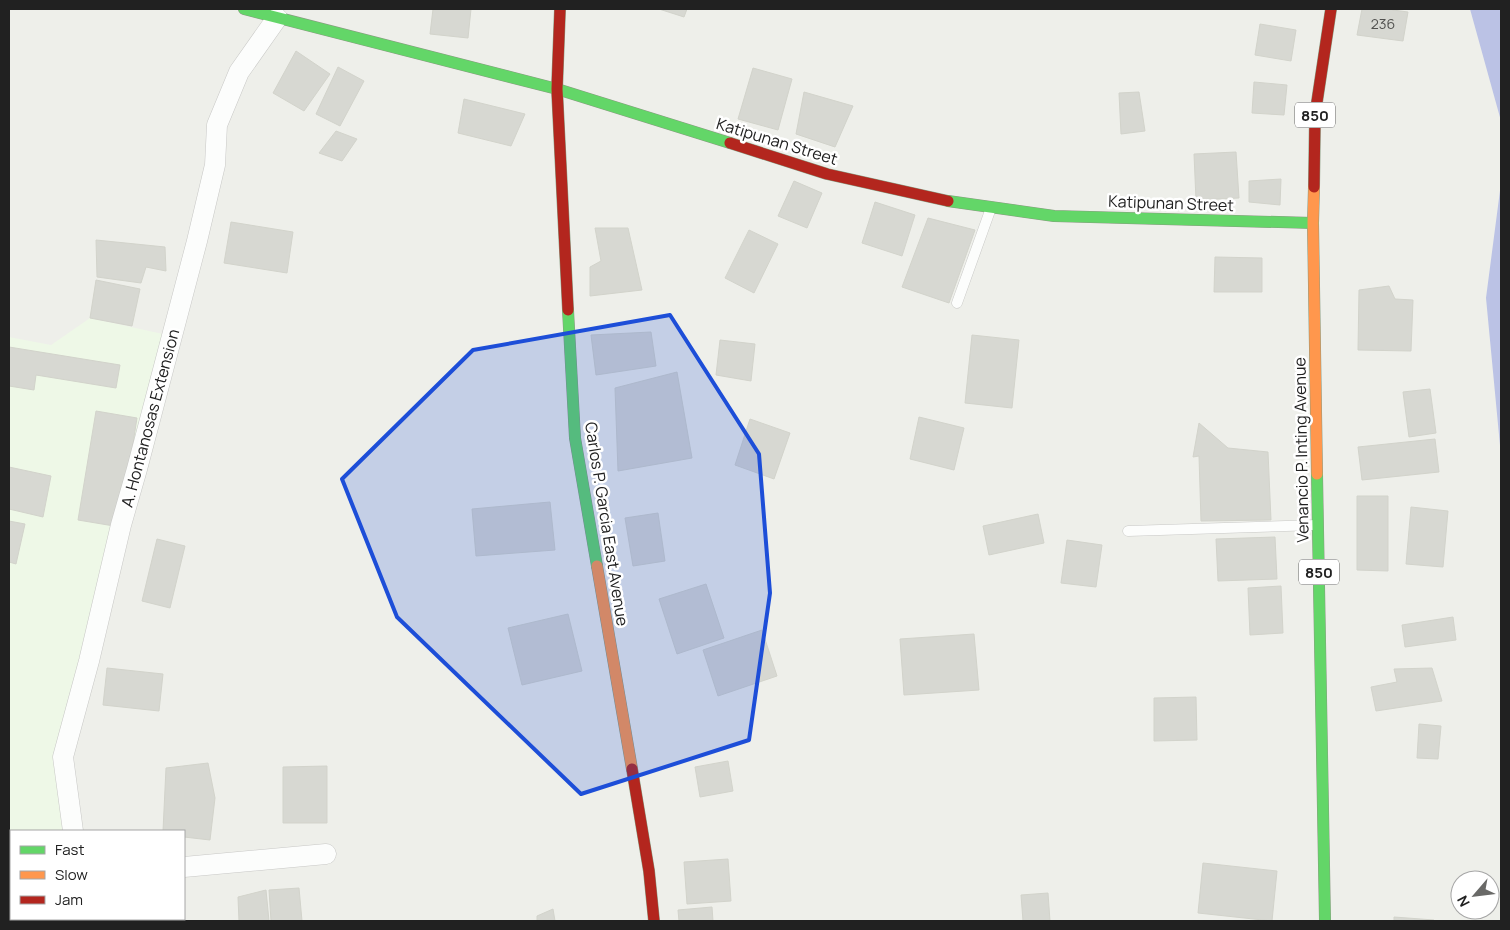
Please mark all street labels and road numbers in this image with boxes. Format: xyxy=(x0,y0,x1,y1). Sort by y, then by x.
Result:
road number: 850 xyxy=(1295,102,1335,128)
street label: Katipunan Street xyxy=(714,112,840,170)
street label: Katipunan Street xyxy=(1108,190,1234,216)
street label: A. Hontanosas Extension xyxy=(116,326,184,510)
street label: Venancio P. Inting Avenue xyxy=(1288,357,1314,543)
street label: Carlos P. Garcia East Avenue xyxy=(580,420,634,628)
road number: 850 xyxy=(1299,560,1339,584)

